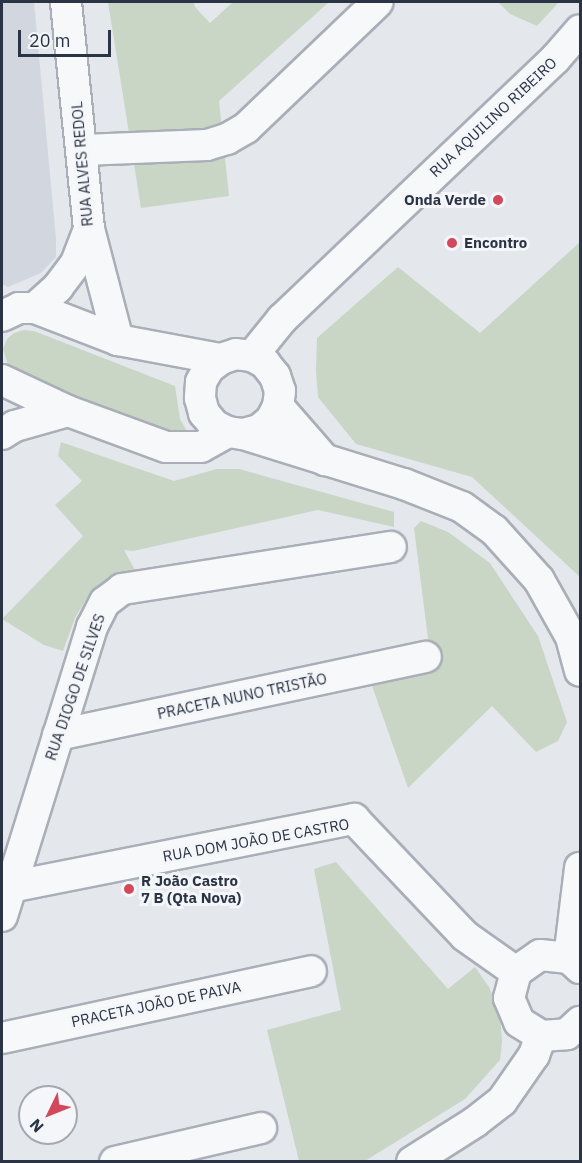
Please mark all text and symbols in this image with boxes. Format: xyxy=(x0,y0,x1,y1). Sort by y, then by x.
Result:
scale bar xyxy=(21,18,114,56)
text: 20 m xyxy=(29,29,71,52)
street label: RUA AQUILINO RIBEIRO xyxy=(426,53,560,181)
street label: RUA ALVES REDOL xyxy=(68,101,96,227)
place label: Onda Verde xyxy=(404,191,486,209)
marker: Onda Verde xyxy=(491,193,505,207)
place label: Encontro xyxy=(464,234,527,252)
marker: Encontro xyxy=(445,236,459,250)
street label: RUA DIOGO DE SILVES xyxy=(41,611,109,763)
street label: PRACETA NUNO TRISTÃO xyxy=(156,669,328,723)
street label: RUA DOM JOÃO DE CASTRO xyxy=(161,815,351,865)
place label: R João Castro 7 B (Qta Nova) xyxy=(141,871,241,906)
marker: R João Castro 7 B (Qta Nova) xyxy=(122,882,136,896)
street label: PRACETA JOÃO DE PAIVA xyxy=(70,977,242,1031)
north arrow xyxy=(18,1085,78,1145)
text: N xyxy=(25,1115,48,1137)

